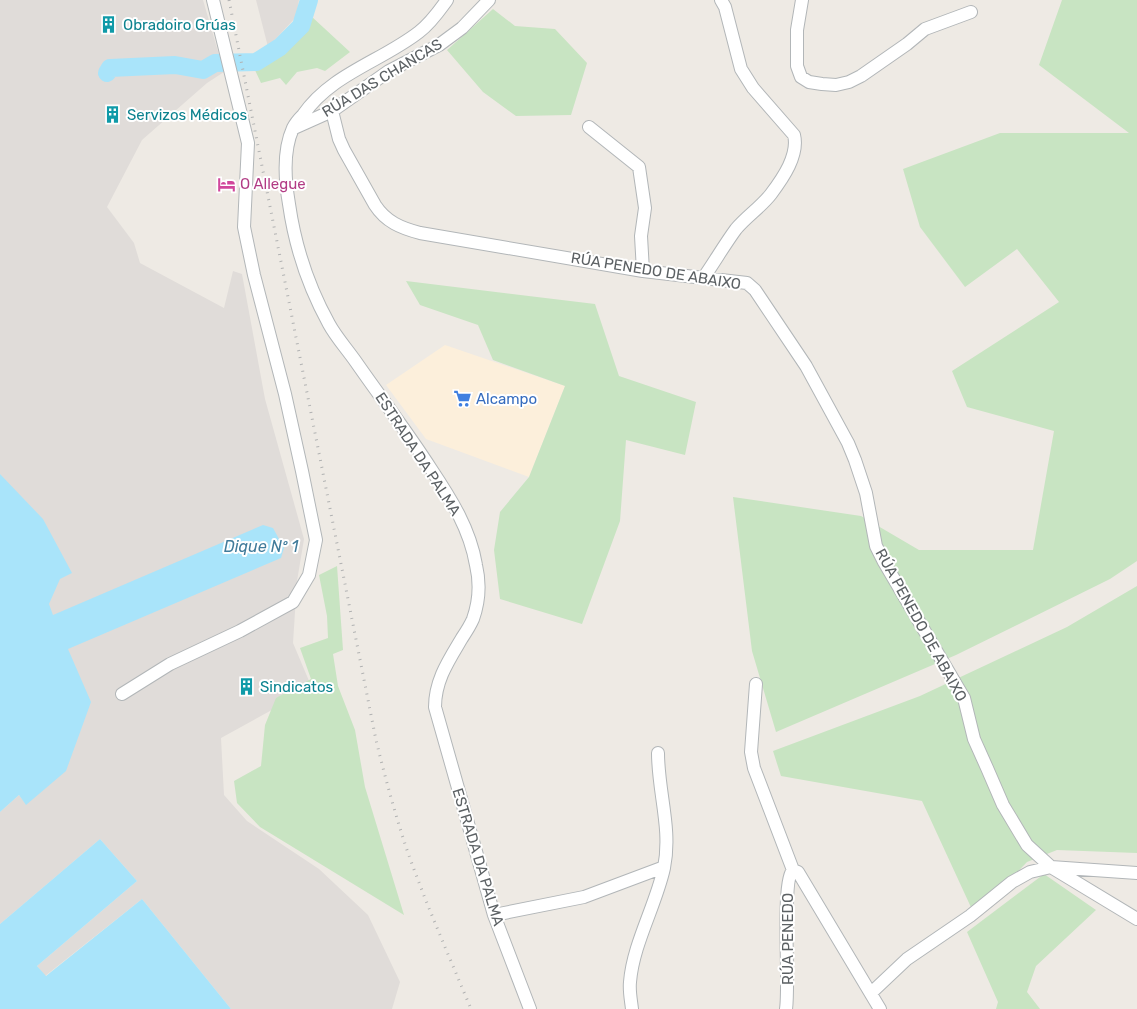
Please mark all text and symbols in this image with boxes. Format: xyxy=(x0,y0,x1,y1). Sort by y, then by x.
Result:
building icon: Obradoiro Grúas xyxy=(99,15,119,35)
place label: Obradoiro Grúas xyxy=(123,16,236,34)
street label: RÚA DAS CHANCAS xyxy=(319,35,445,121)
building icon: Servizos Médicos xyxy=(103,105,123,125)
place label: Servizos Médicos xyxy=(127,106,248,124)
hotel icon: O Allegue xyxy=(216,174,236,194)
place label: O Allegue xyxy=(240,175,306,193)
street label: RÚA PENEDO DE ABAIXO xyxy=(570,249,742,293)
street label: ESTRADA DA PALMA xyxy=(371,389,465,519)
supermarket icon: Alcampo xyxy=(452,389,472,409)
place label: Alcampo xyxy=(476,390,537,408)
water label: Dique Nº 1 xyxy=(224,537,299,556)
street label: RÚA PENEDO DE ABAIXO xyxy=(871,545,971,705)
building icon: Sindicatos xyxy=(236,677,256,697)
place label: Sindicatos xyxy=(260,678,334,696)
street label: ESTRADA DA PALMA xyxy=(448,786,508,928)
street label: RÚA PENEDO xyxy=(779,893,797,985)

